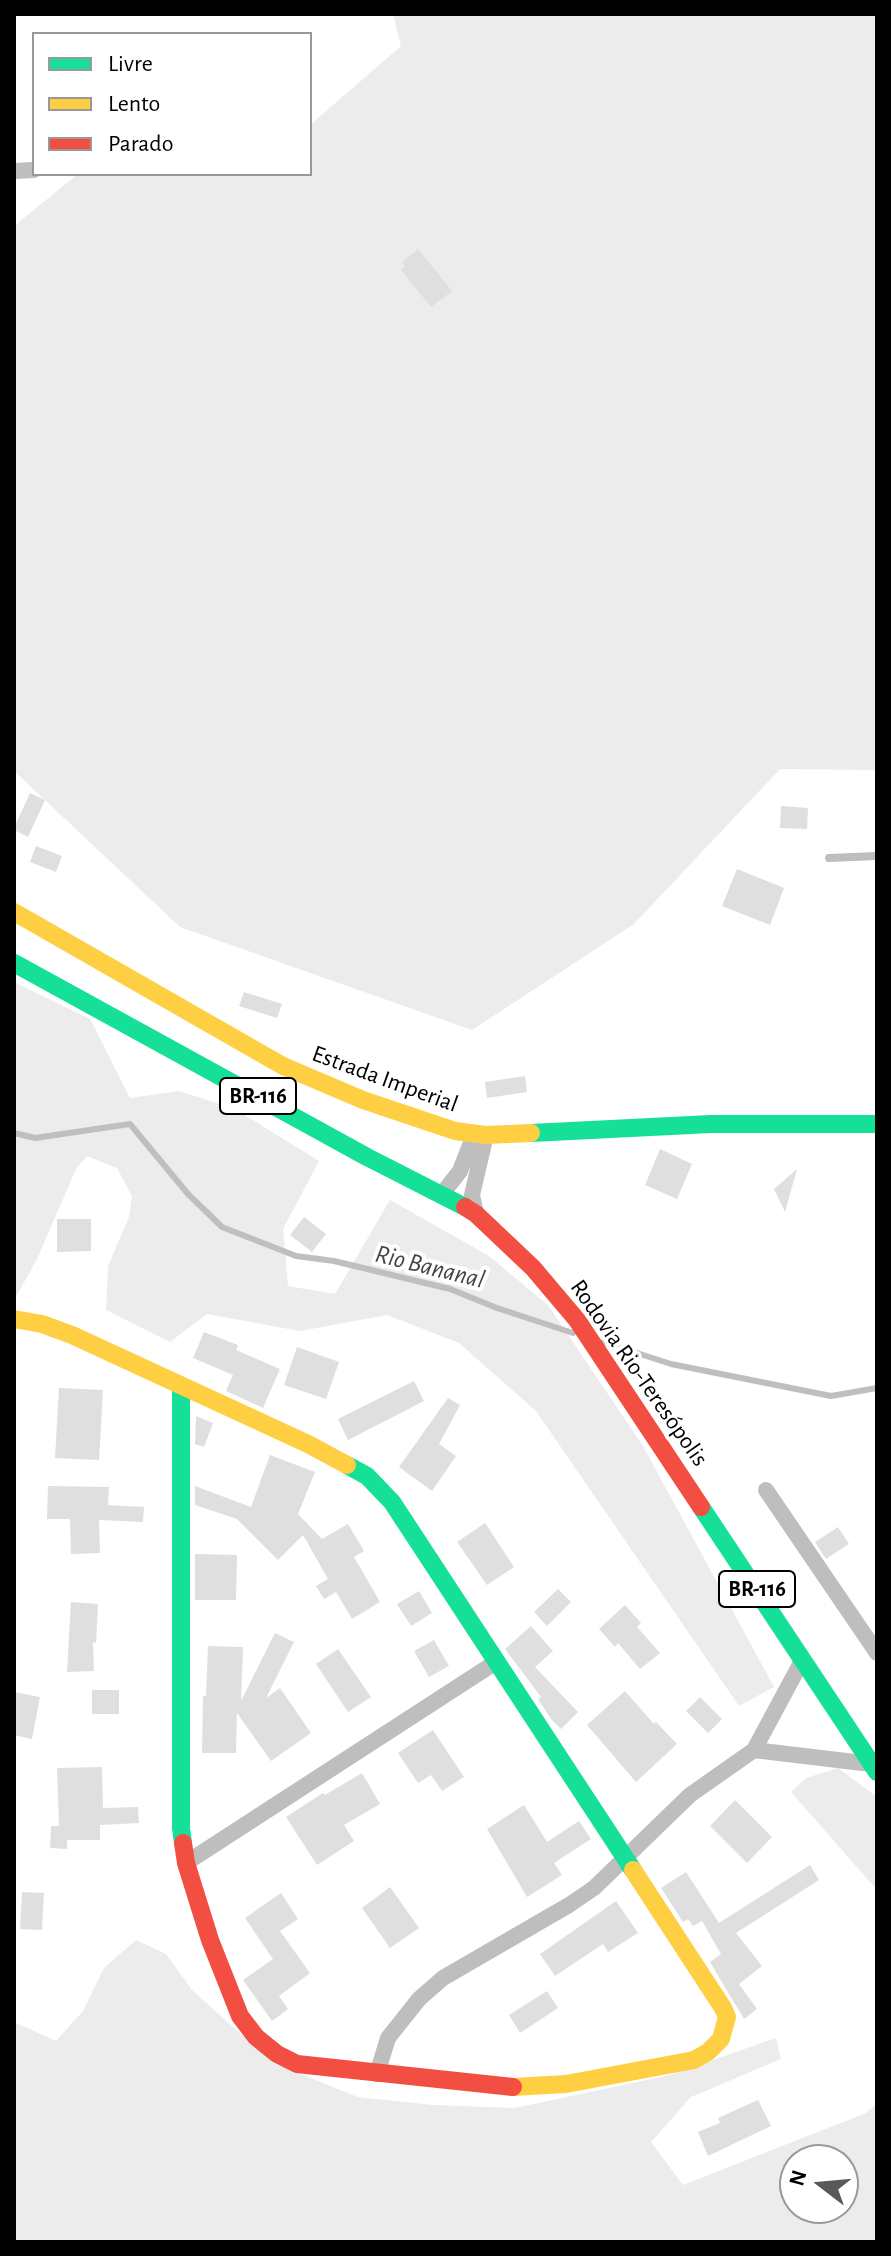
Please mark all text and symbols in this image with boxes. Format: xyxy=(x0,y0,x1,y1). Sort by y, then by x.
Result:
legend xyxy=(32,32,312,176)
text: Livre xyxy=(108,52,153,76)
text: Lento xyxy=(108,92,160,116)
text: Parado xyxy=(108,132,174,156)
street label: Estrada Imperial xyxy=(308,1039,462,1119)
road number: BR-116 xyxy=(220,1078,296,1114)
water label: Rio Bananal xyxy=(372,1238,488,1296)
street label: Rodovia Rio-Teresópolis xyxy=(564,1274,714,1472)
road number: BR-116 xyxy=(719,1571,795,1607)
north arrow xyxy=(779,2144,859,2224)
text: N xyxy=(785,2168,811,2188)

